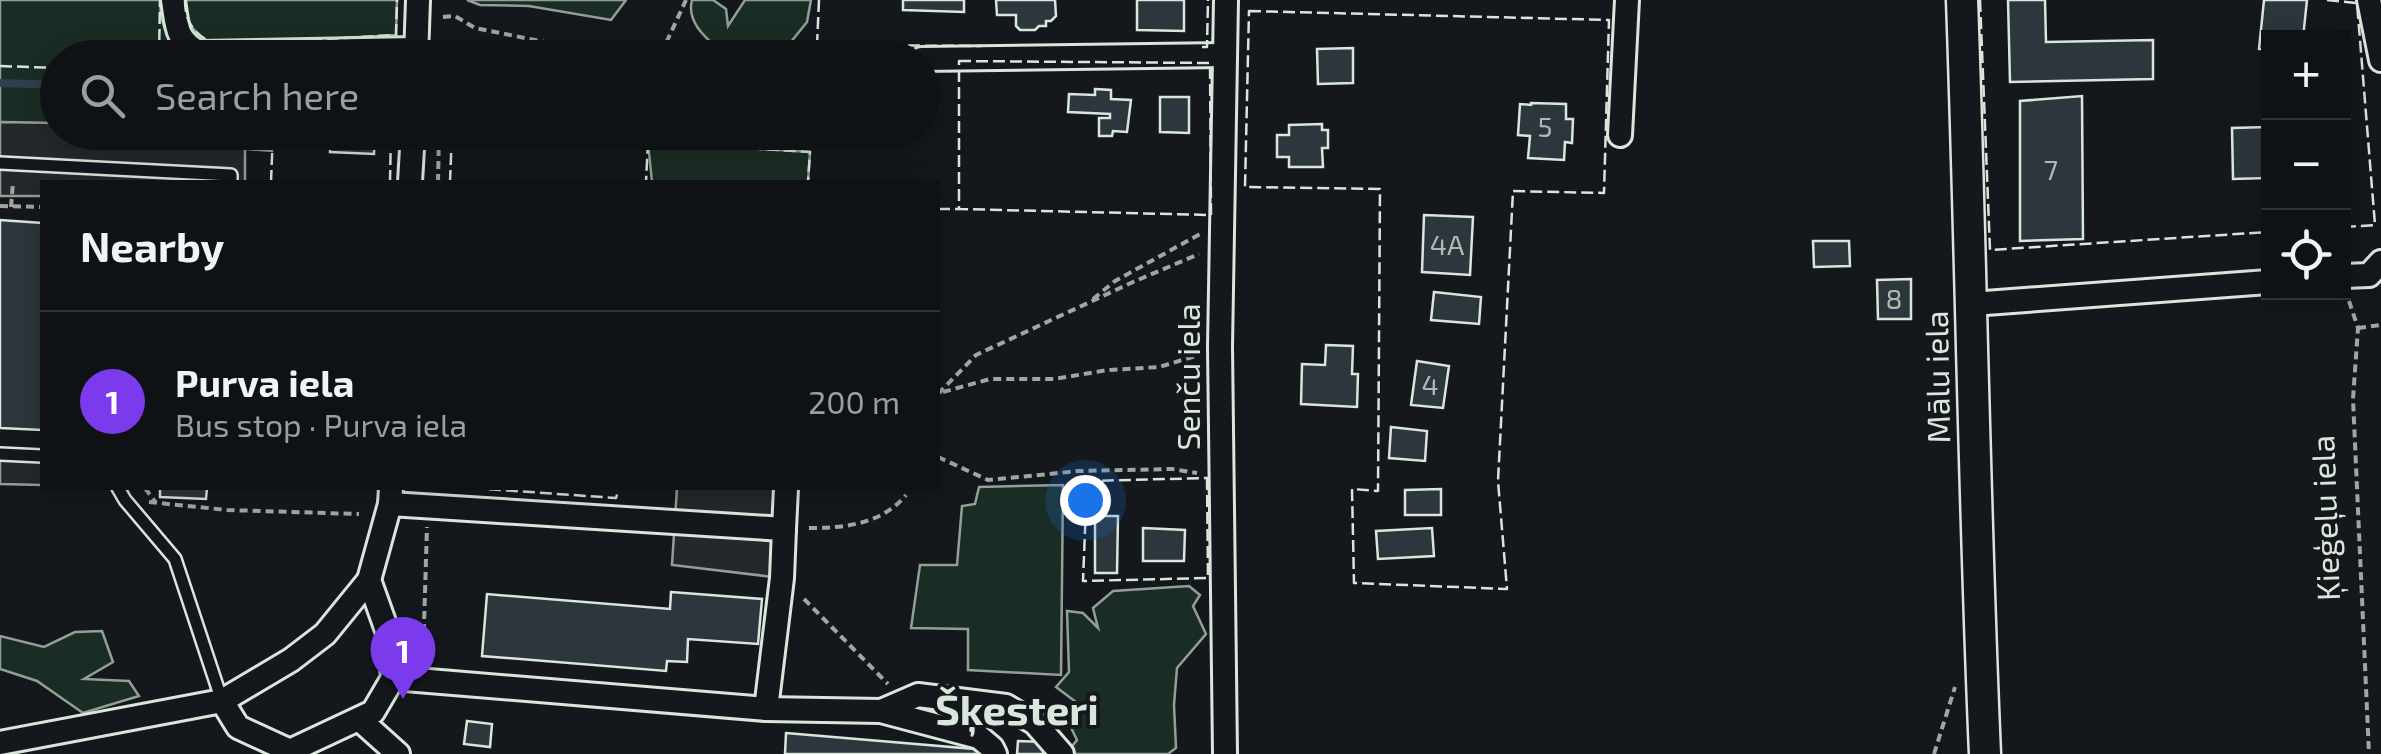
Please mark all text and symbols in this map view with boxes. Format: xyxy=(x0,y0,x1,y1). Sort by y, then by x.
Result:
map controls xyxy=(2261,30,2351,300)
button: + xyxy=(2261,30,2351,120)
search box xyxy=(40,40,940,150)
icon: search xyxy=(75,68,130,123)
text: Search here xyxy=(155,72,359,118)
house number: 5 xyxy=(1537,109,1553,143)
button: − xyxy=(2261,120,2351,210)
house number: 7 xyxy=(2044,152,2058,186)
button: locate xyxy=(2261,210,2351,300)
text: Nearby xyxy=(80,220,224,270)
house number: 4A xyxy=(1430,227,1465,261)
house number: 8 xyxy=(1886,281,1903,315)
street label: Senču iela xyxy=(1168,304,1206,450)
street label: Mālu iela xyxy=(1916,310,1956,444)
text: Purva iela xyxy=(175,359,354,405)
house number: 4 xyxy=(1421,367,1439,401)
text: 1 xyxy=(106,382,119,420)
text: 200 m xyxy=(808,382,900,420)
text: Bus stop · Purva iela xyxy=(175,405,467,443)
street label: Ķieģeļu iela xyxy=(2302,434,2349,602)
your location xyxy=(1060,475,1111,526)
pin: 1 xyxy=(370,616,436,699)
district label: Šķesteri xyxy=(935,683,1099,737)

